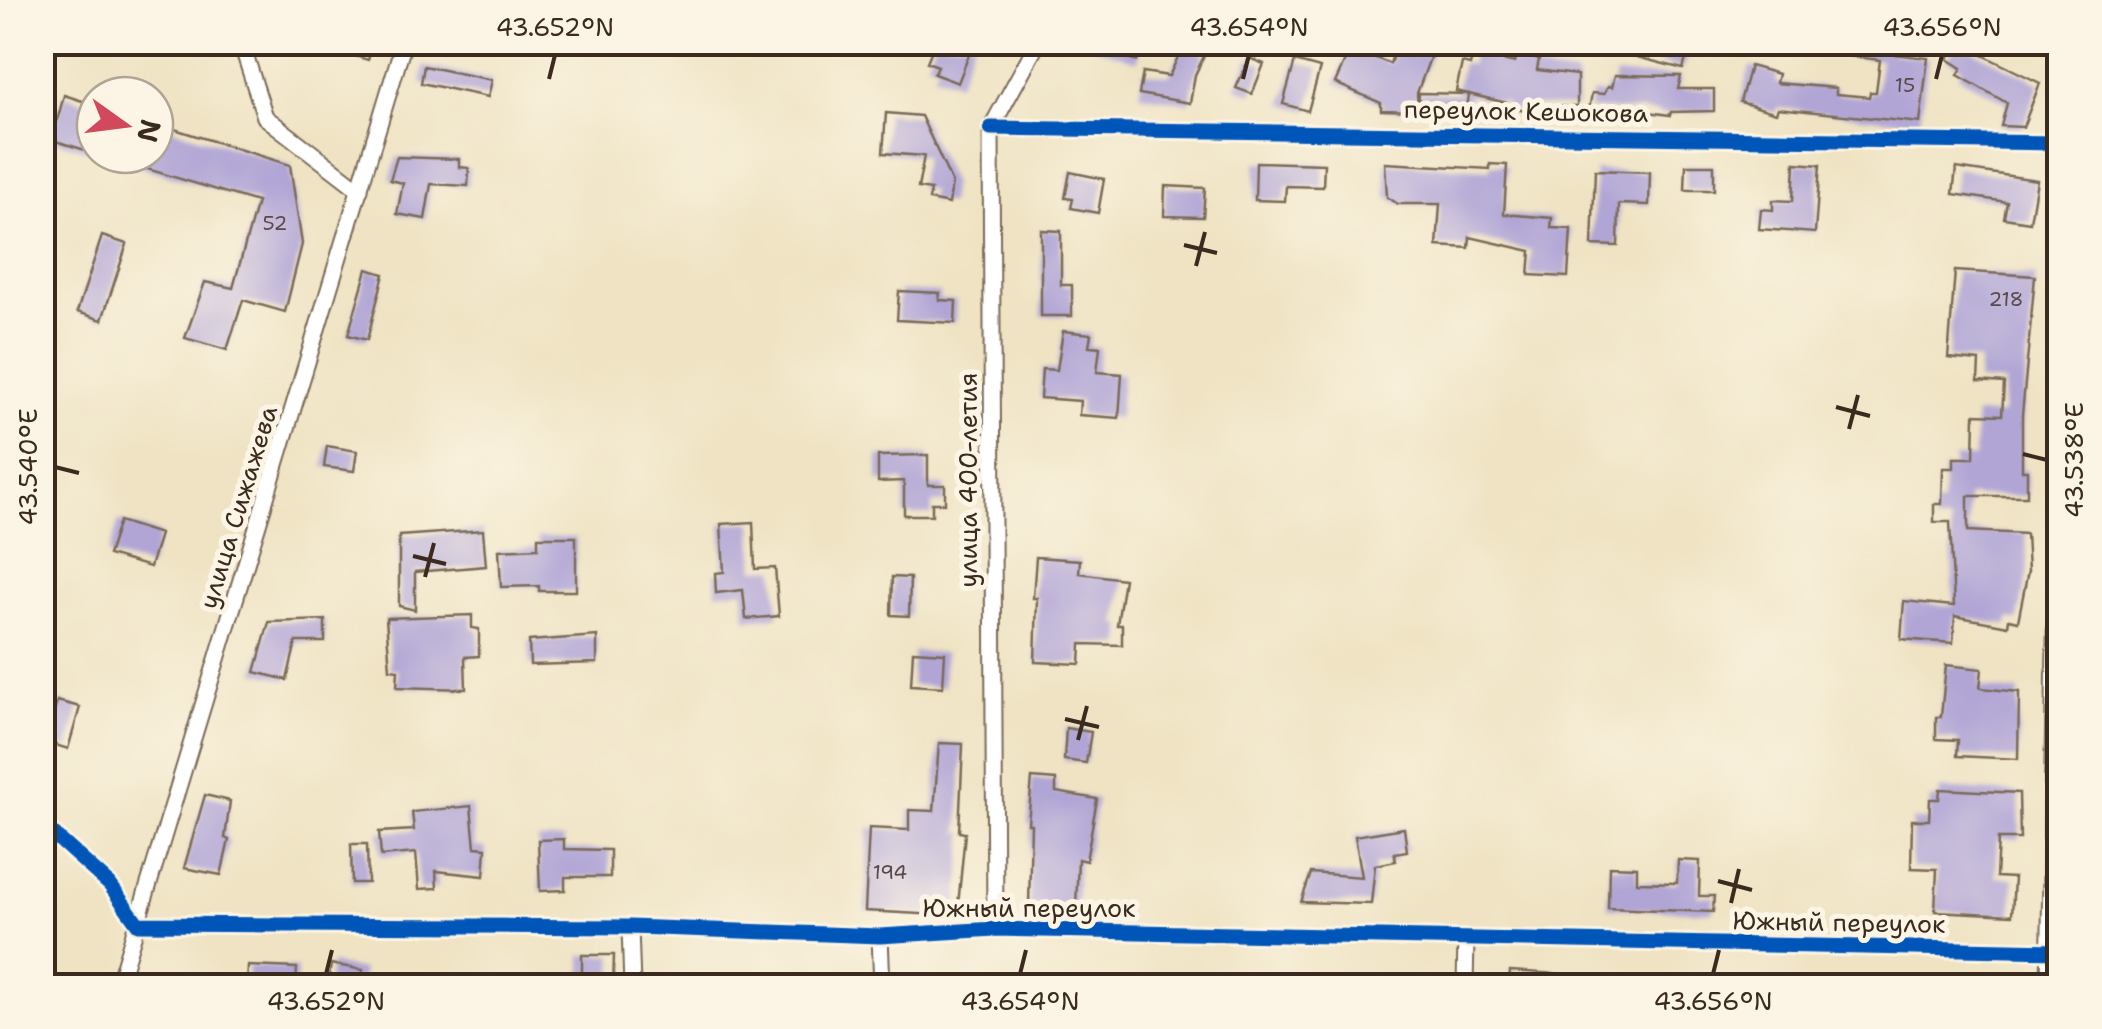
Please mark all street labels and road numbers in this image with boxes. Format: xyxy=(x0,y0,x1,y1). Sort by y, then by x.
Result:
street label: переулок Кешокова xyxy=(1404,92,1649,130)
street label: улица 400-летия xyxy=(951,372,985,588)
street label: улица Сижажева xyxy=(191,401,285,613)
street label: Южный переулок xyxy=(923,891,1135,925)
street label: Южный переулок xyxy=(1732,903,1946,941)

